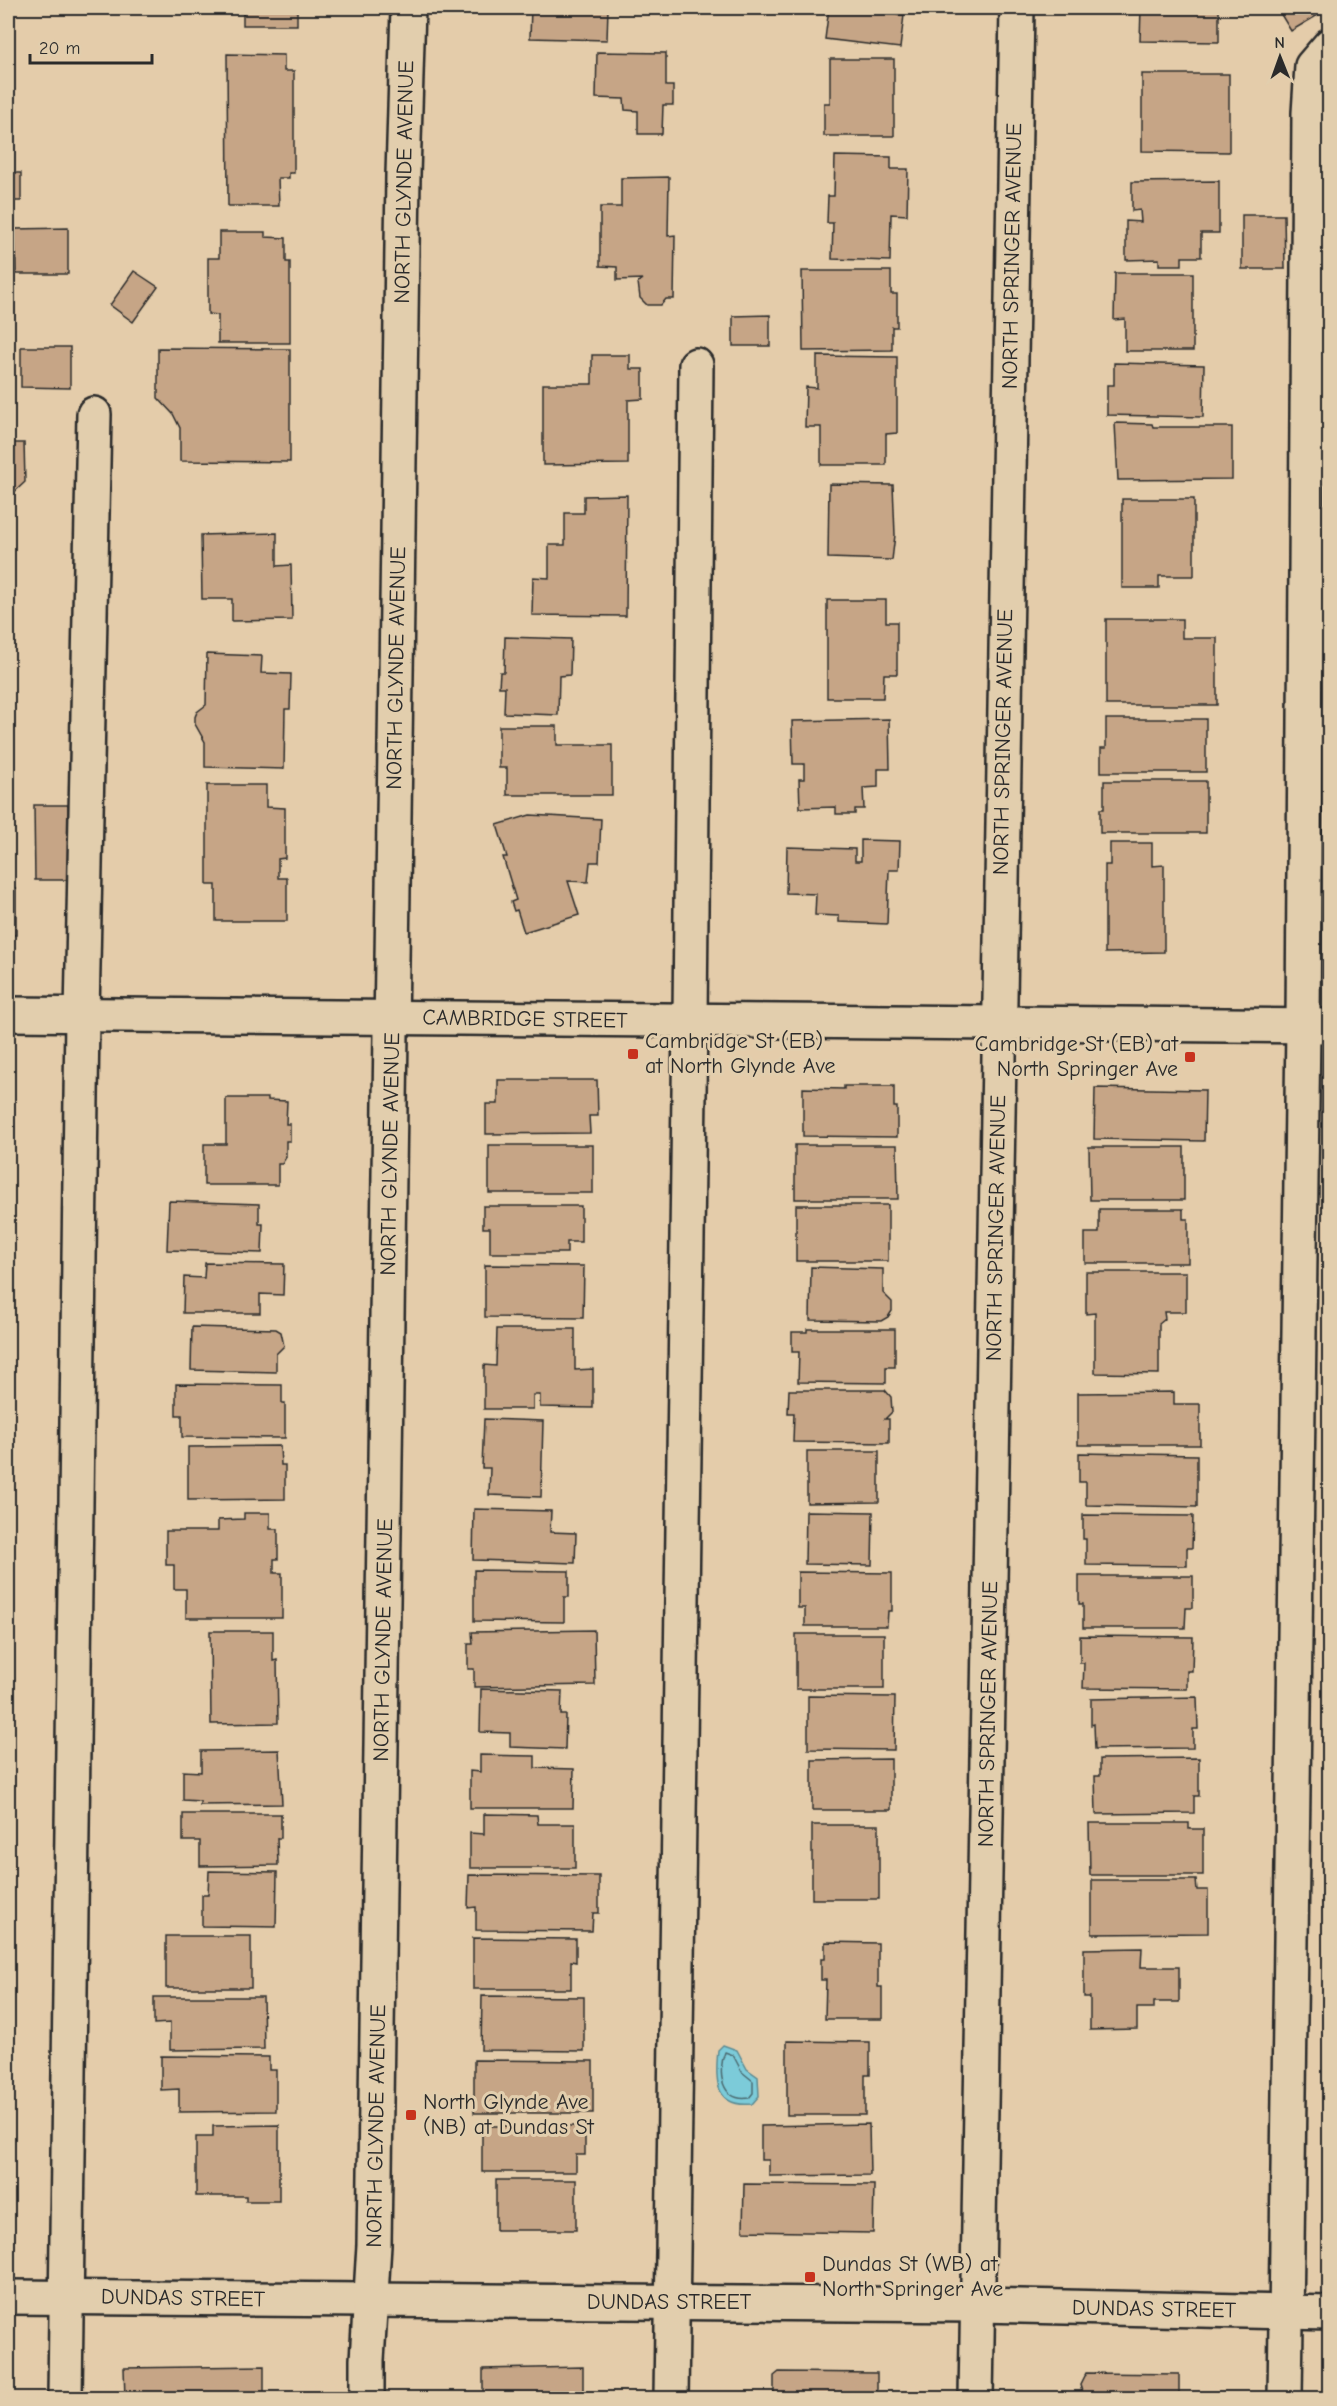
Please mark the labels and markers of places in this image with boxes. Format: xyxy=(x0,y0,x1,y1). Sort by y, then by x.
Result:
place label: Cambridge St (EB) at North Glynde Ave xyxy=(645,1028,835,1079)
place label: Cambridge St (EB) at North Springer Ave xyxy=(975,1031,1179,1082)
marker: Cambridge St (EB) at North Glynde Ave xyxy=(626,1047,640,1061)
marker: Cambridge St (EB) at North Springer Ave xyxy=(1183,1050,1197,1064)
place label: North Glynde Ave (NB) at Dundas St xyxy=(423,2089,595,2140)
marker: North Glynde Ave (NB) at Dundas St xyxy=(404,2108,418,2122)
place label: Dundas St (WB) at North Springer Ave xyxy=(822,2251,1003,2302)
marker: Dundas St (WB) at North Springer Ave xyxy=(803,2270,817,2284)

